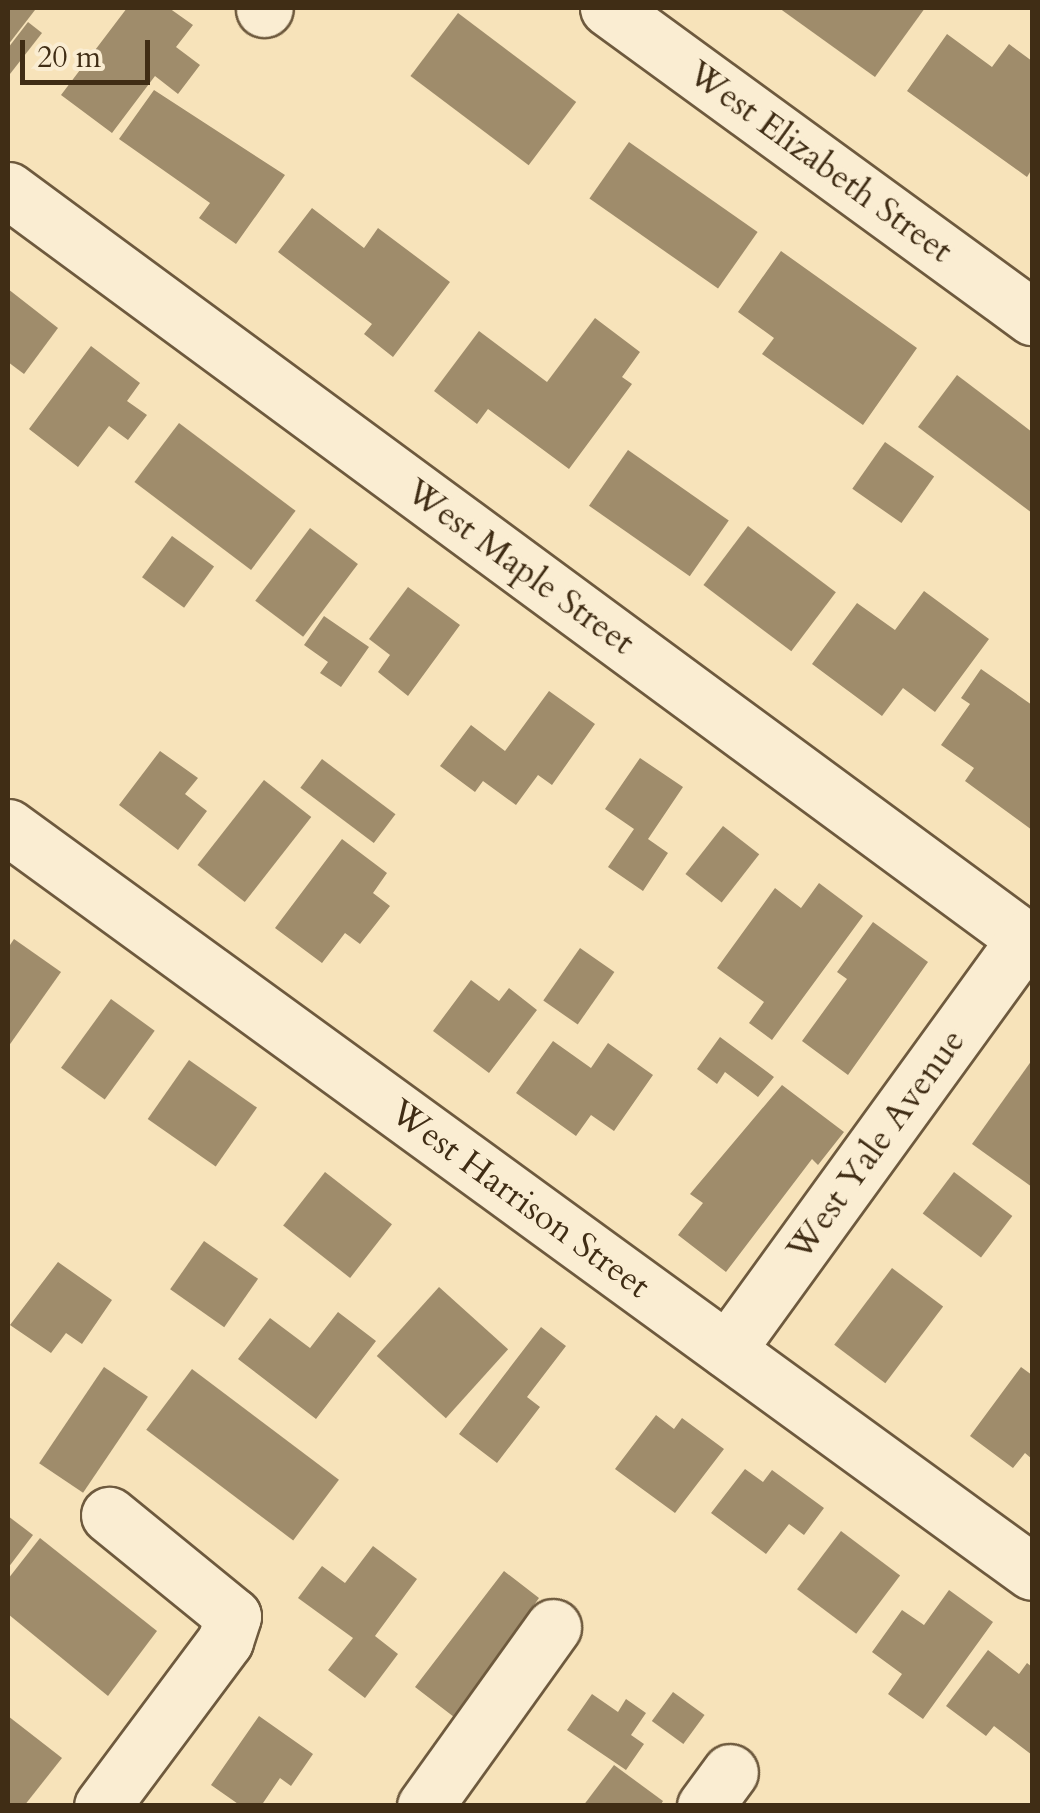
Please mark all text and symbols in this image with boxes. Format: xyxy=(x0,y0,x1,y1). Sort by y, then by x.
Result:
scale bar xyxy=(25,20,155,82)
text: 20 m xyxy=(37,37,101,78)
street label: West Elizabeth Street xyxy=(680,52,960,272)
street label: West Maple Street xyxy=(398,470,642,664)
street label: West Yale Avenue xyxy=(778,1021,974,1269)
street label: West Harrison Street xyxy=(382,1091,658,1307)

